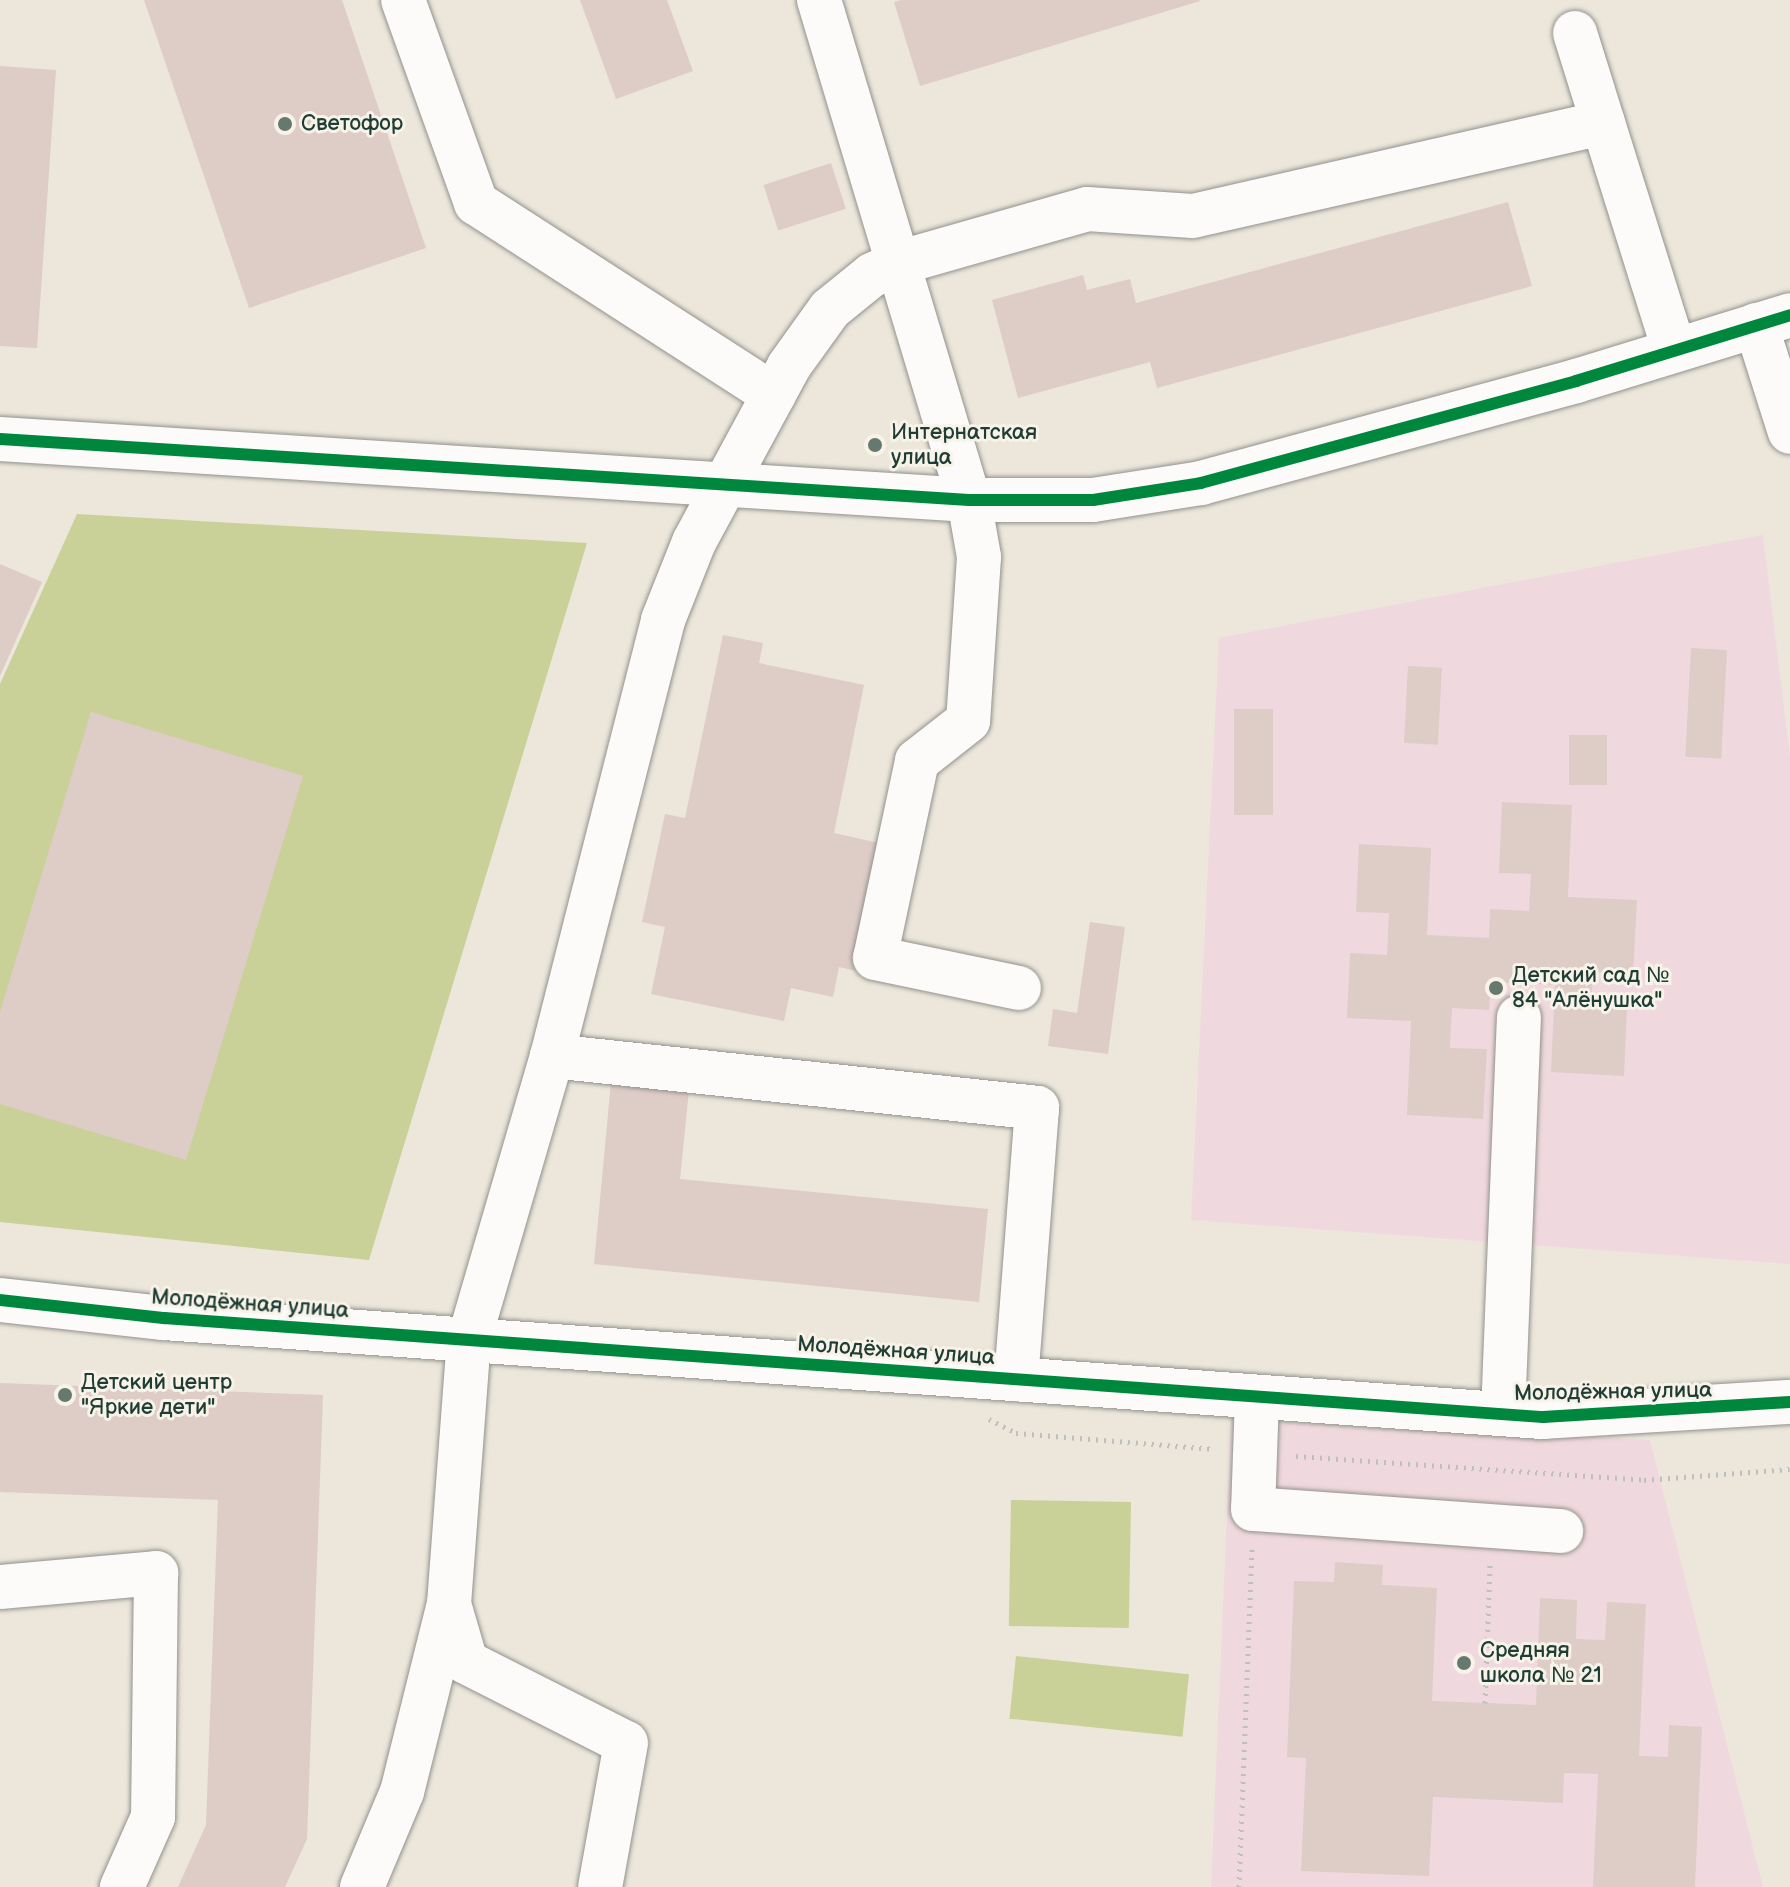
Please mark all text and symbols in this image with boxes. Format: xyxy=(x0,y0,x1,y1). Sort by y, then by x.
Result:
place label: Светофор xyxy=(301,111,403,137)
marker: Светофор xyxy=(276,115,294,133)
place label: Интернатская улица xyxy=(891,419,1037,470)
marker: Интернатская улица xyxy=(866,436,884,454)
place label: Детский сад № 84 "Алёнушка" xyxy=(1512,962,1670,1014)
marker: Детский сад № 84 "Алёнушка" xyxy=(1487,979,1505,997)
street label: Молодёжная улица xyxy=(150,1284,350,1324)
street label: Молодёжная улица xyxy=(796,1331,996,1371)
place label: Детский центр "Яркие дети" xyxy=(81,1369,232,1420)
street label: Молодёжная улица xyxy=(1514,1377,1712,1407)
marker: Детский центр "Яркие дети" xyxy=(56,1386,74,1404)
place label: Средняя школа № 21 xyxy=(1480,1637,1602,1688)
marker: Средняя школа № 21 xyxy=(1455,1654,1473,1672)

